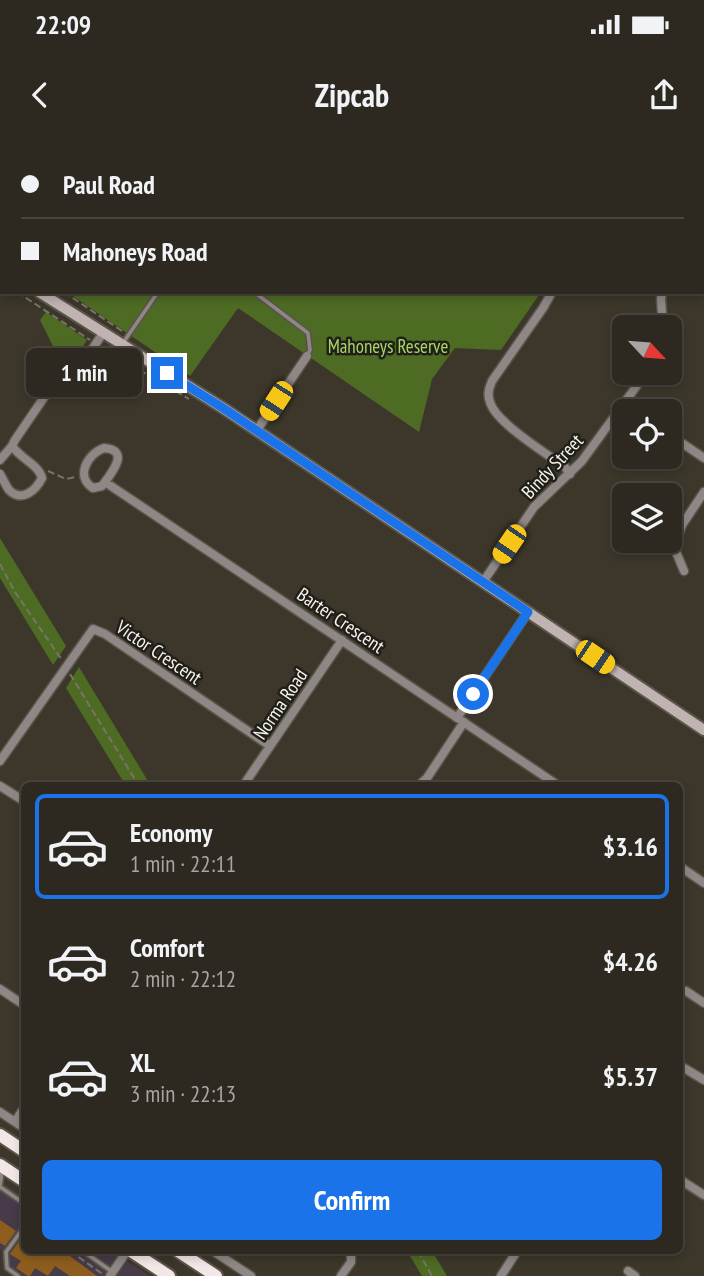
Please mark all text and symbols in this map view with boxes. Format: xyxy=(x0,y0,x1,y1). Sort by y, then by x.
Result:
text: 22:09 xyxy=(35,8,91,41)
text: Zipcab xyxy=(315,74,389,116)
icon: back xyxy=(21,76,59,114)
icon: share xyxy=(645,76,683,114)
text: Paul Road xyxy=(63,168,155,201)
text: Mahoneys Road xyxy=(63,235,208,268)
north arrow xyxy=(612,315,682,385)
map controls xyxy=(612,315,682,553)
park label: Mahoneys Reserve xyxy=(328,334,448,358)
callout: 1 min xyxy=(27,348,142,398)
route end xyxy=(151,357,183,389)
text: 1 min xyxy=(61,358,107,387)
car xyxy=(256,378,297,424)
button: locate xyxy=(612,399,682,469)
street label: Bindy Street xyxy=(516,428,588,503)
button: layers xyxy=(612,483,682,553)
car xyxy=(489,521,530,567)
street label: Barter Crescent xyxy=(293,582,390,658)
street label: Victor Crescent xyxy=(111,614,207,690)
car xyxy=(572,637,619,677)
street label: Norma Road xyxy=(248,664,312,744)
route start xyxy=(457,678,489,710)
icon: car xyxy=(46,815,109,878)
text: Economy xyxy=(130,816,212,849)
text: $3.16 xyxy=(603,830,658,863)
text: 1 min · 22:11 xyxy=(130,849,236,878)
icon: car xyxy=(46,930,109,993)
text: Comfort xyxy=(130,931,204,964)
text: $4.26 xyxy=(603,945,658,978)
text: 2 min · 22:12 xyxy=(130,964,236,993)
icon: car xyxy=(46,1045,109,1108)
text: XL xyxy=(130,1046,155,1079)
text: $5.37 xyxy=(603,1060,658,1093)
text: 3 min · 22:13 xyxy=(130,1079,236,1108)
button: Confirm xyxy=(42,1160,662,1240)

